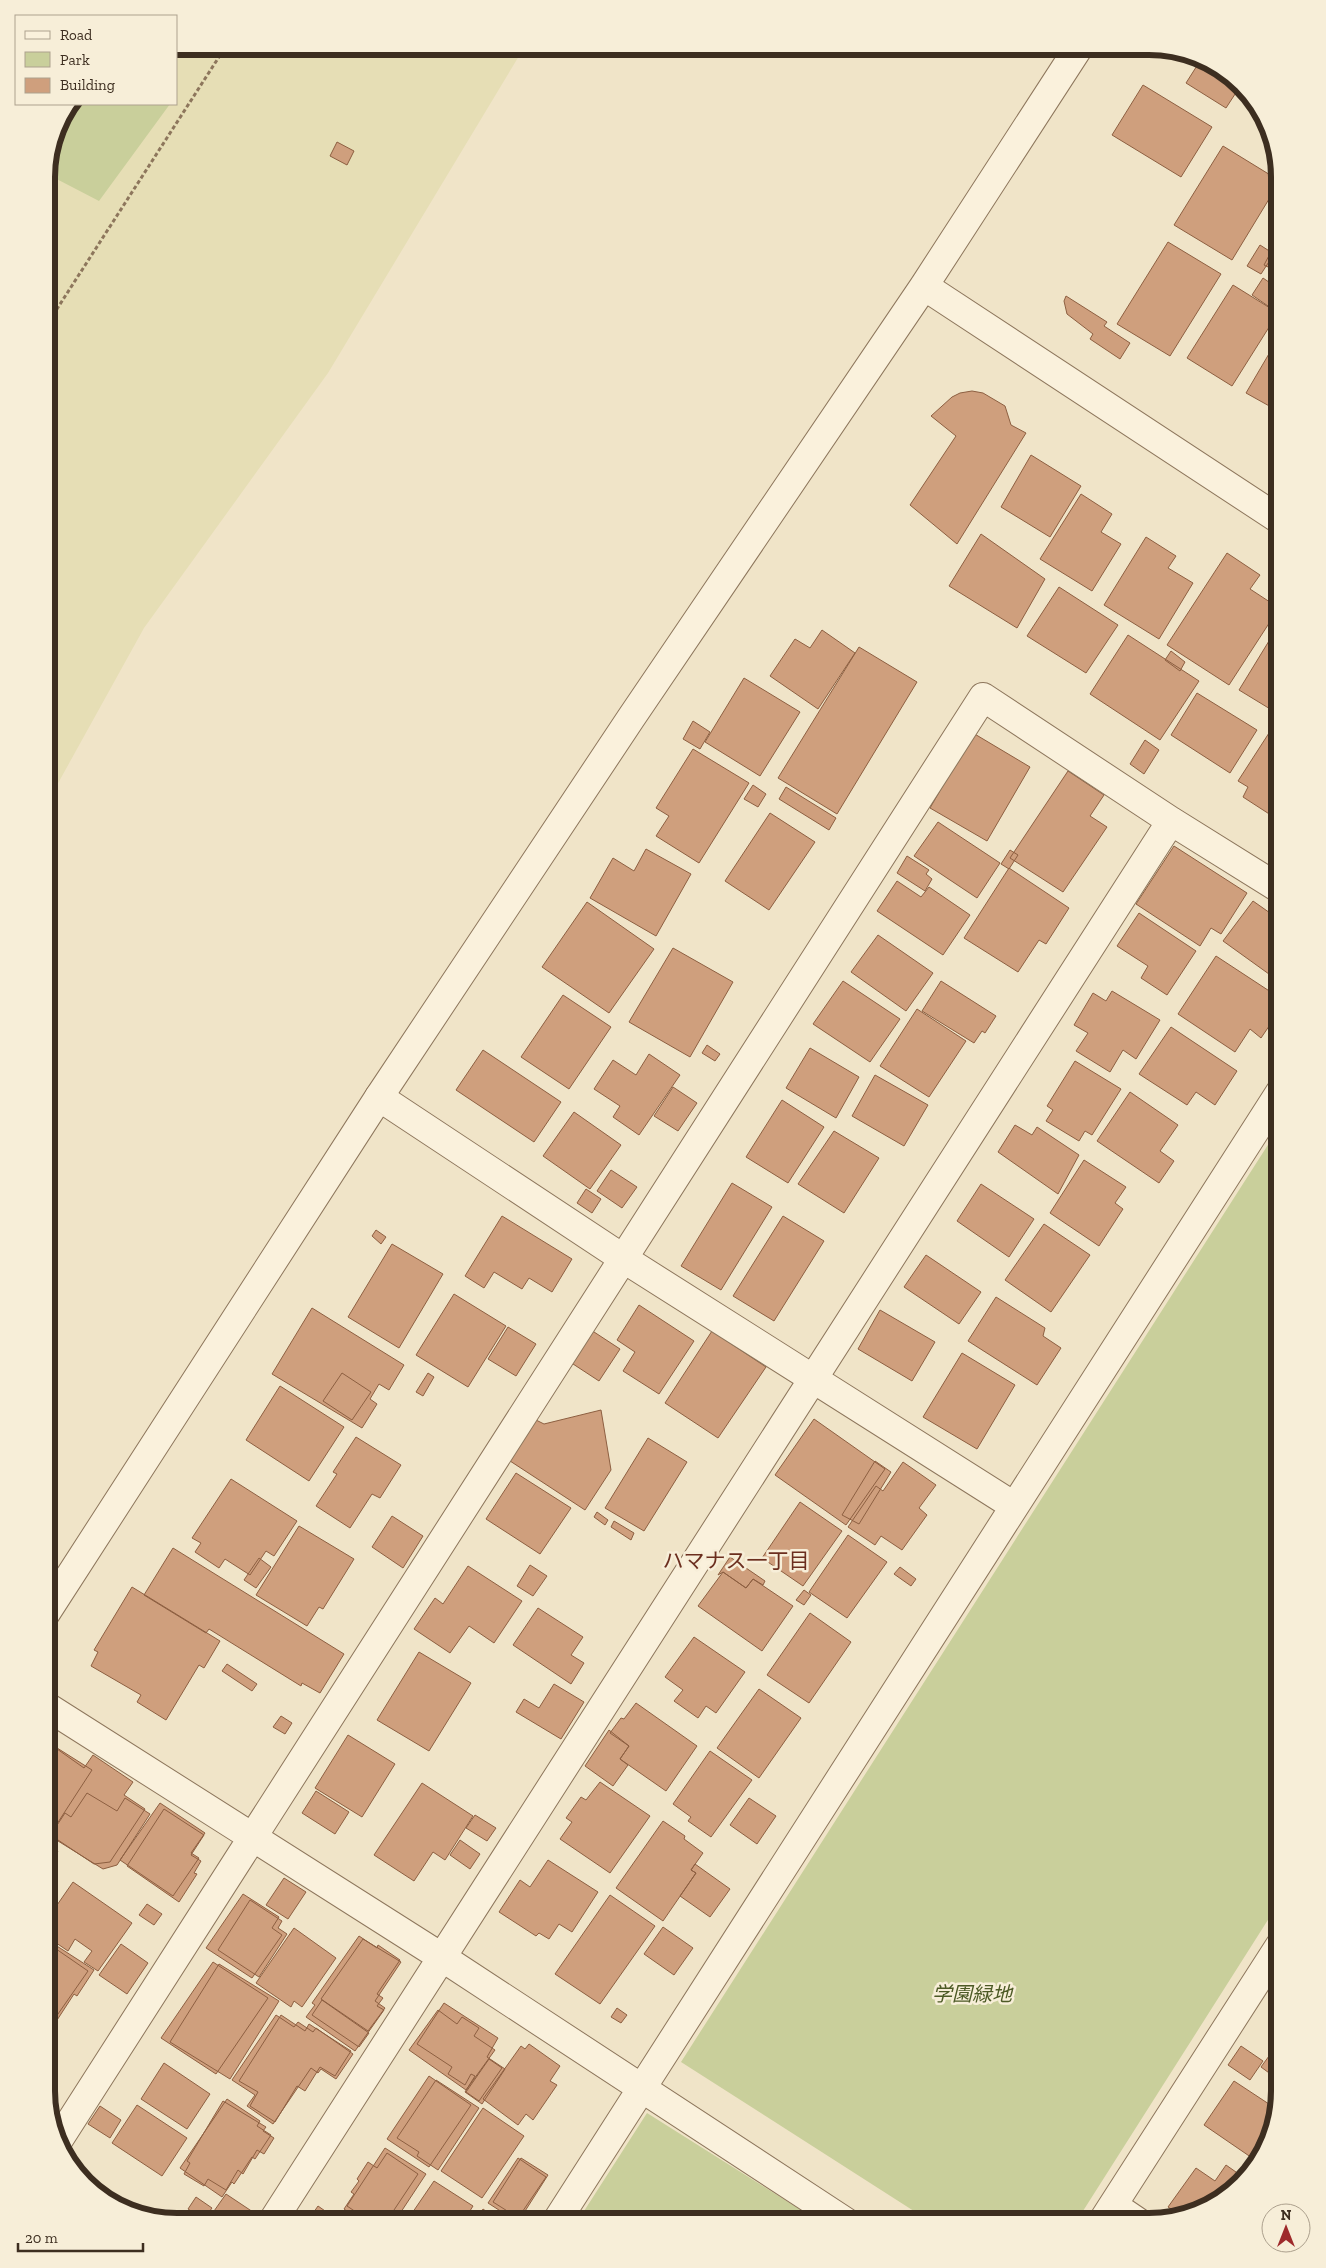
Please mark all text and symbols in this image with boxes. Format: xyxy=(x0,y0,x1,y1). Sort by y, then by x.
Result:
legend xyxy=(15,15,178,105)
text: Road xyxy=(60,26,93,44)
text: Park xyxy=(60,51,90,69)
text: Building xyxy=(60,76,115,94)
district label: ハマナス一丁目 xyxy=(663,1548,810,1573)
park label: 学園緑地 xyxy=(932,1982,1014,2006)
north arrow xyxy=(1261,2203,1311,2253)
text: N xyxy=(1281,2207,1292,2224)
scale bar xyxy=(18,2220,142,2252)
text: 20 m xyxy=(25,2229,58,2247)

